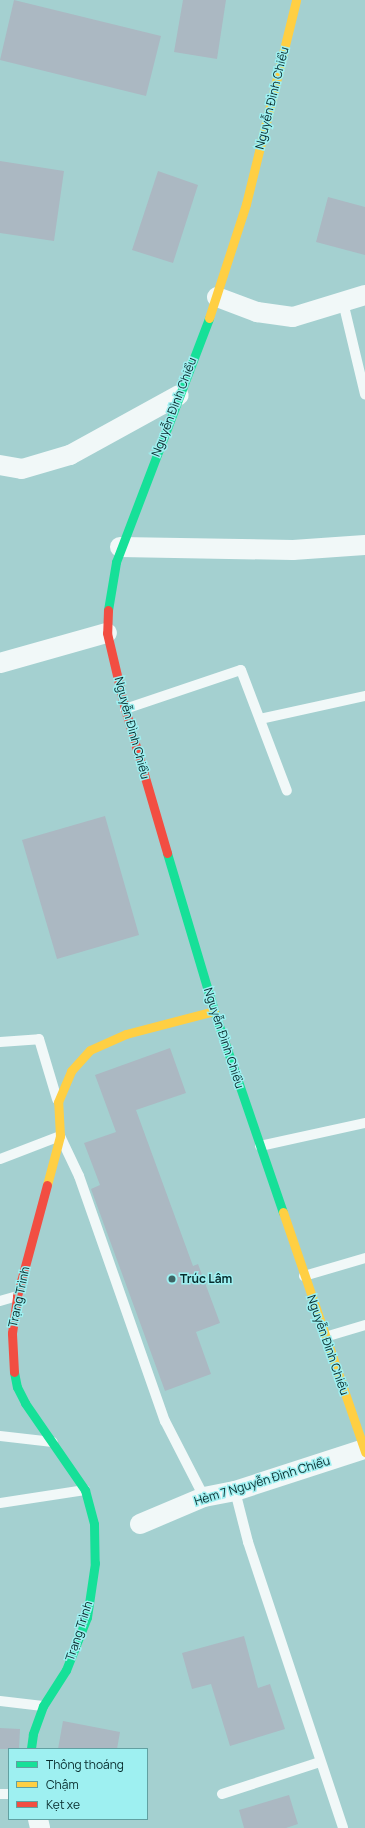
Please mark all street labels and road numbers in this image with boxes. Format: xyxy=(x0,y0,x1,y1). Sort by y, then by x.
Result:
street label: Nguyễn Đình Chiểu xyxy=(252,45,292,151)
street label: Nguyễn Đình Chiểu xyxy=(148,355,200,459)
street label: Nguyễn Đình Chiểu xyxy=(111,675,153,781)
street label: Nguyễn Đình Chiểu xyxy=(201,986,247,1090)
street label: Trạng Trình xyxy=(6,1265,32,1329)
street label: Nguyễn Đình Chiểu xyxy=(304,1293,352,1397)
street label: Hẻm 7 Nguyễn Đình Chiểu xyxy=(192,1453,332,1509)
street label: Trạng Trình xyxy=(63,1599,95,1663)

